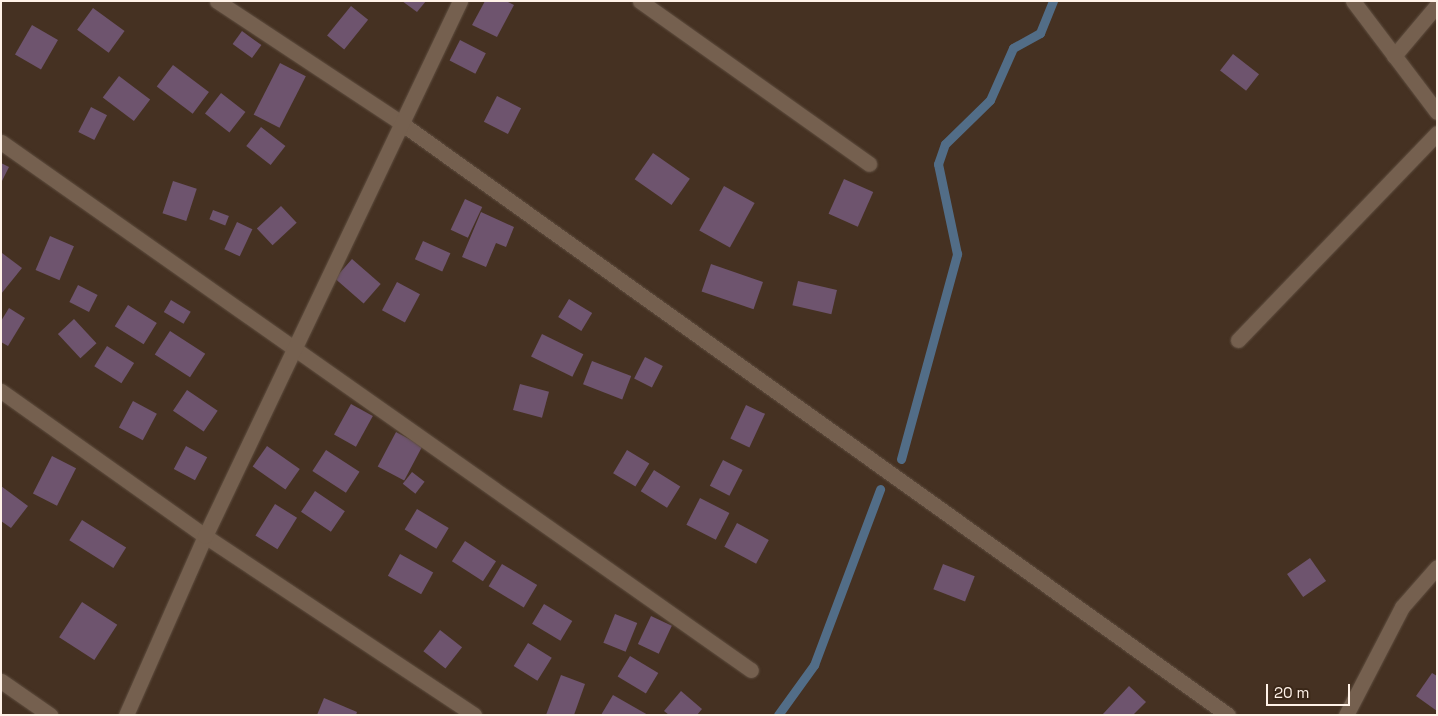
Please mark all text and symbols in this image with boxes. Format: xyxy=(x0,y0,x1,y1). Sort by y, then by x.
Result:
scale bar xyxy=(1268,674,1352,706)
text: 20 m xyxy=(1274,683,1309,702)

